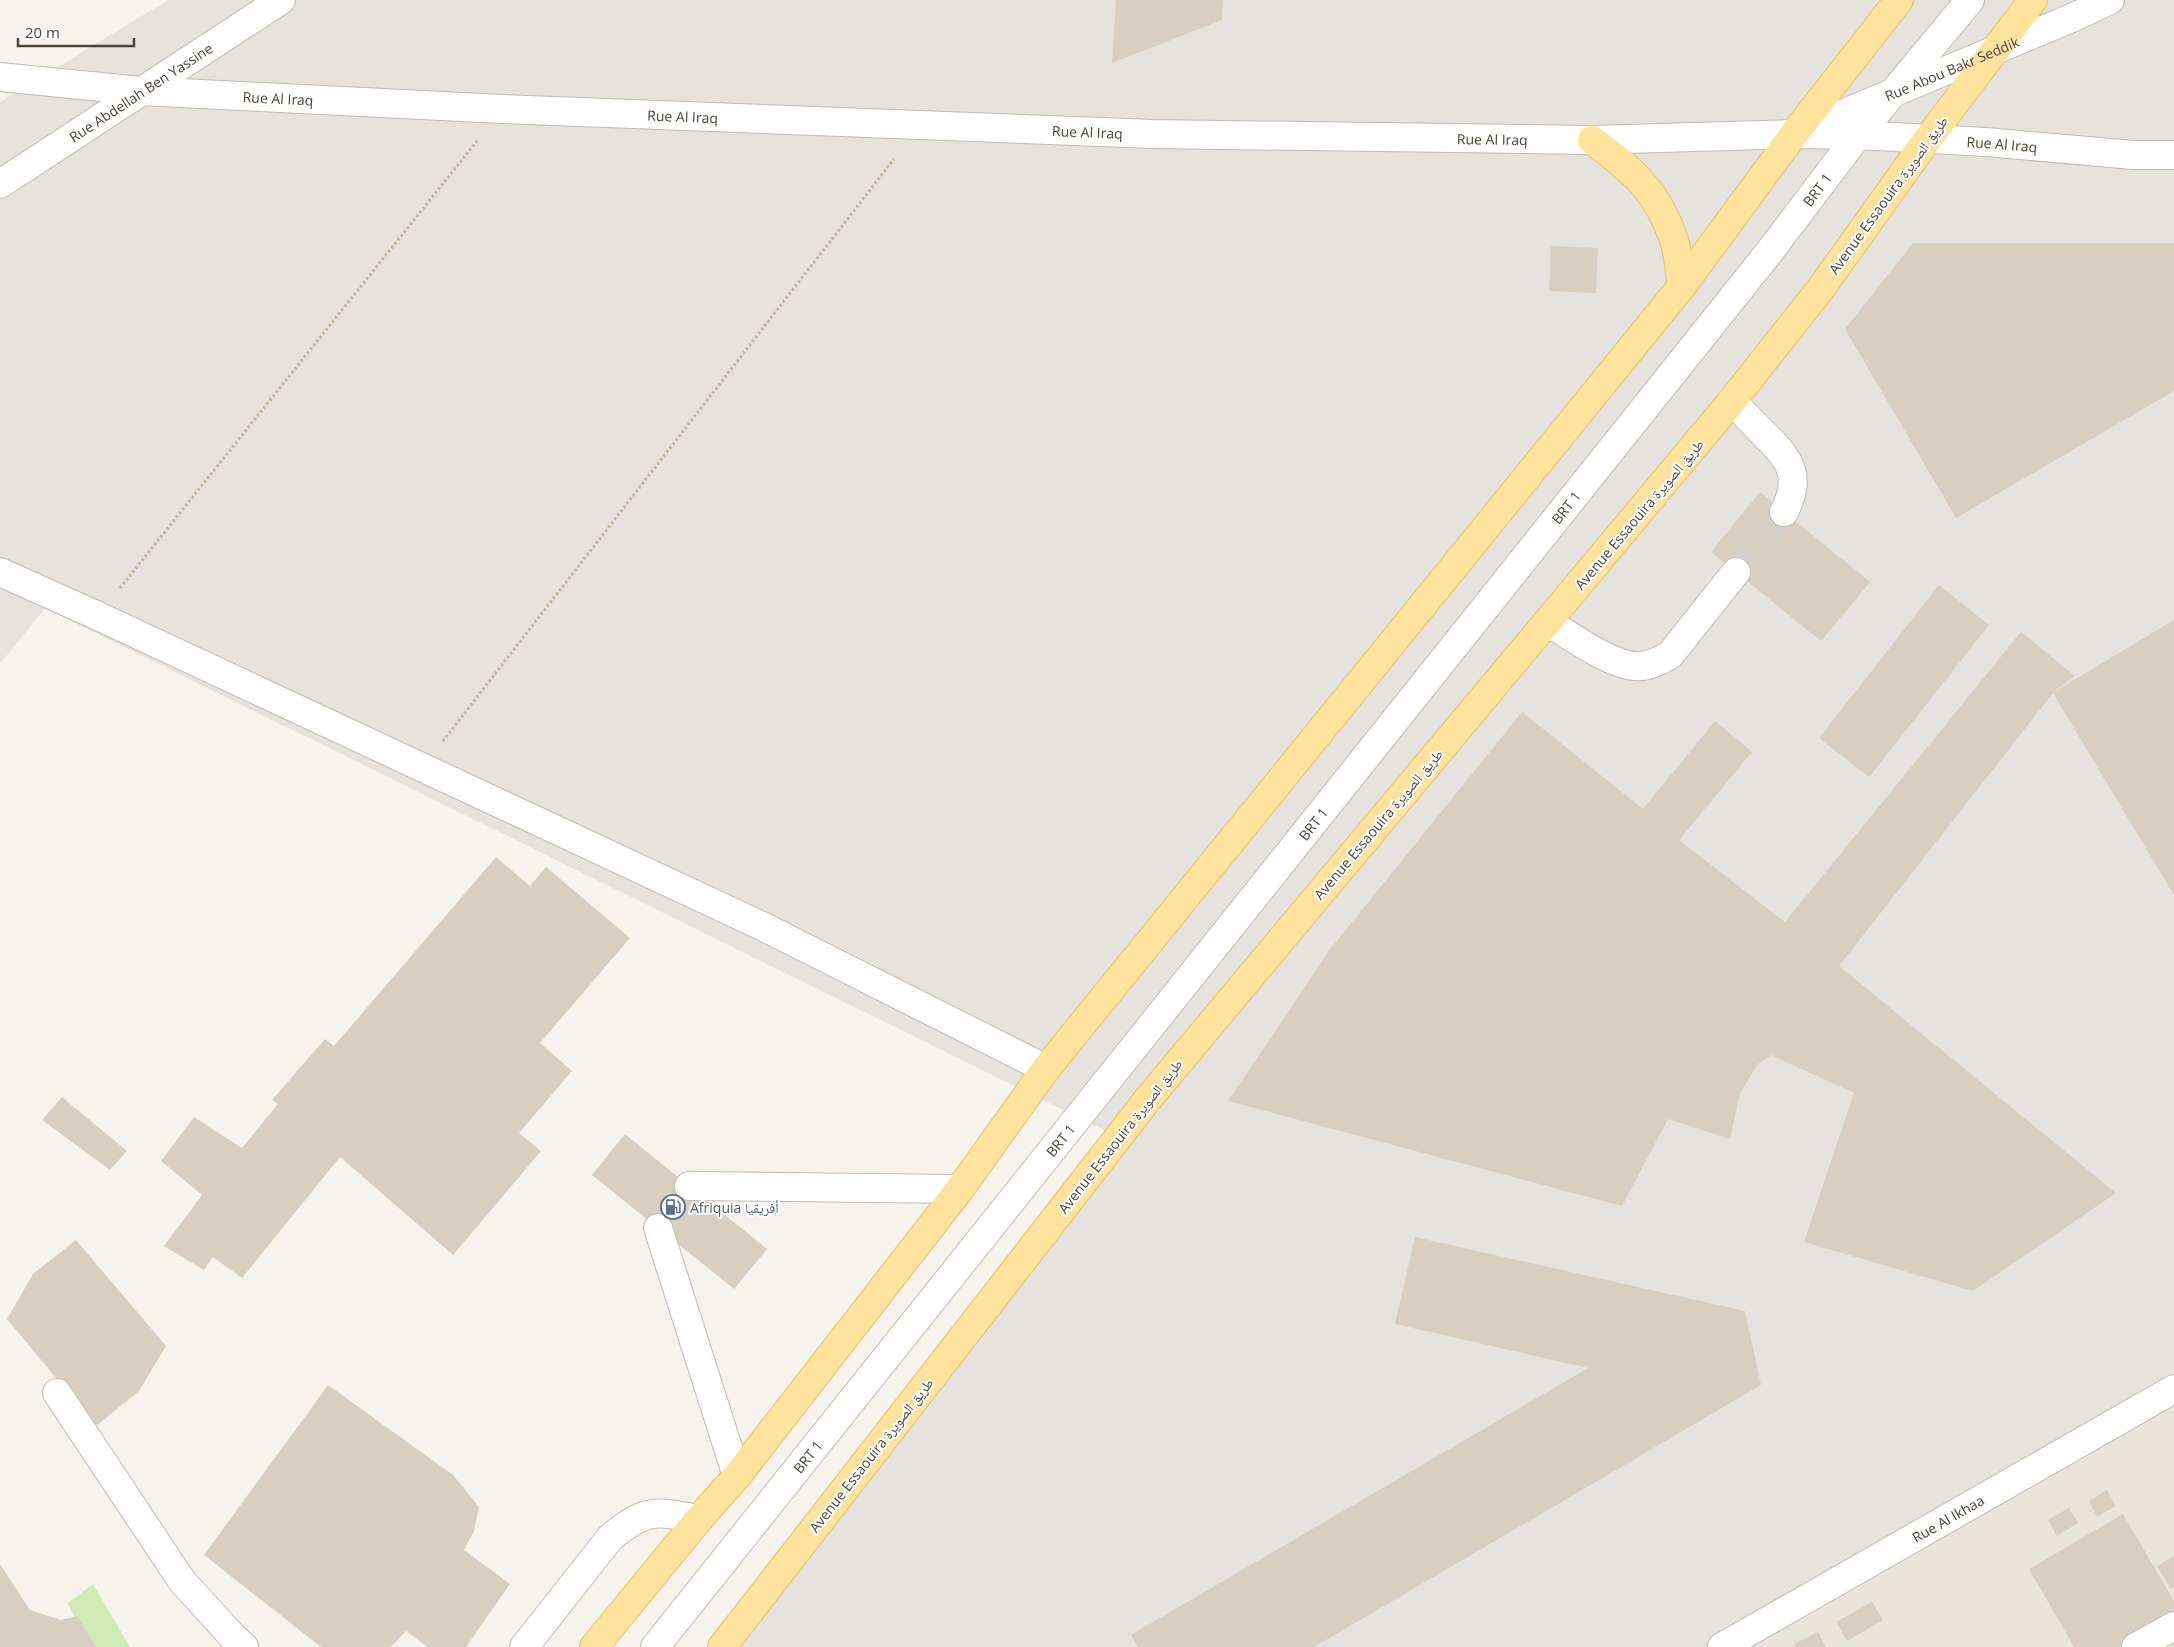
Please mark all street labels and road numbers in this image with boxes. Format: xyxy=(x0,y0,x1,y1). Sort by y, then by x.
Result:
street label: Rue Abou Bakr Seddik xyxy=(1881,31,2022,105)
street label: Rue Abdellah Ben Yassine xyxy=(65,38,216,146)
street label: Rue Al Iraq xyxy=(242,87,314,109)
street label: Rue Al Iraq xyxy=(647,105,718,127)
street label: Avenue Essaouira طريق الصويرة xyxy=(1824,112,1953,279)
street label: Rue Al Iraq xyxy=(1052,121,1123,142)
street label: Rue Al Iraq xyxy=(1457,129,1528,149)
street label: Rue Al Iraq xyxy=(1966,131,2038,156)
street label: BRT 1 xyxy=(1798,169,1836,210)
street label: Avenue Essaouira طريق الصويرة xyxy=(1570,435,1708,594)
street label: BRT 1 xyxy=(1547,487,1585,527)
street label: Avenue Essaouira طريق الصويرة xyxy=(1309,745,1447,904)
street label: BRT 1 xyxy=(1294,803,1332,844)
street label: Avenue Essaouira طريق الصويرة xyxy=(1054,1055,1187,1218)
street label: BRT 1 xyxy=(1041,1119,1079,1160)
street label: Avenue Essaouira طريق الصويرة xyxy=(805,1374,938,1537)
street label: BRT 1 xyxy=(788,1436,826,1477)
street label: Rue Al Ikhaa xyxy=(1908,1490,1987,1546)

